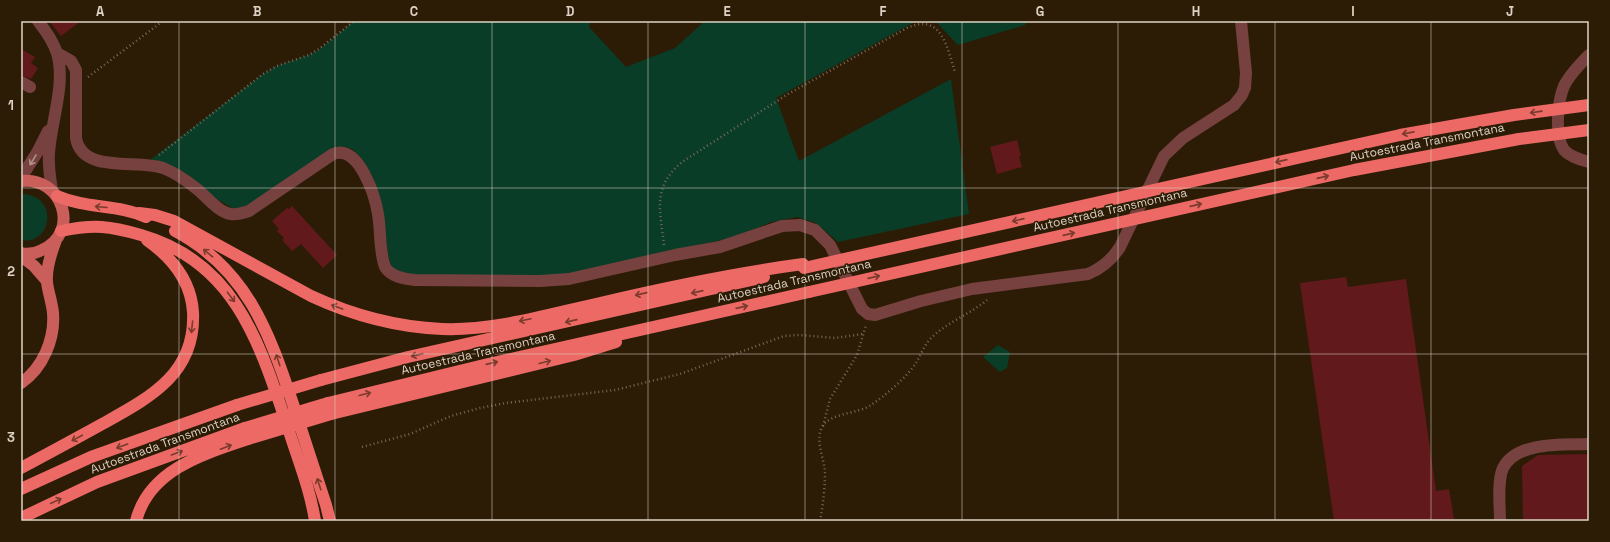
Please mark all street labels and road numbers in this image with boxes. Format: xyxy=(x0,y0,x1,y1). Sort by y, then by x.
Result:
street label: Autoestrada Transmontana xyxy=(1348,119,1506,165)
street label: Autoestrada Transmontana xyxy=(1031,184,1189,236)
street label: Autoestrada Transmontana xyxy=(715,255,873,307)
street label: Autoestrada Transmontana xyxy=(399,327,557,379)
street label: Autoestrada Transmontana xyxy=(88,409,242,477)

